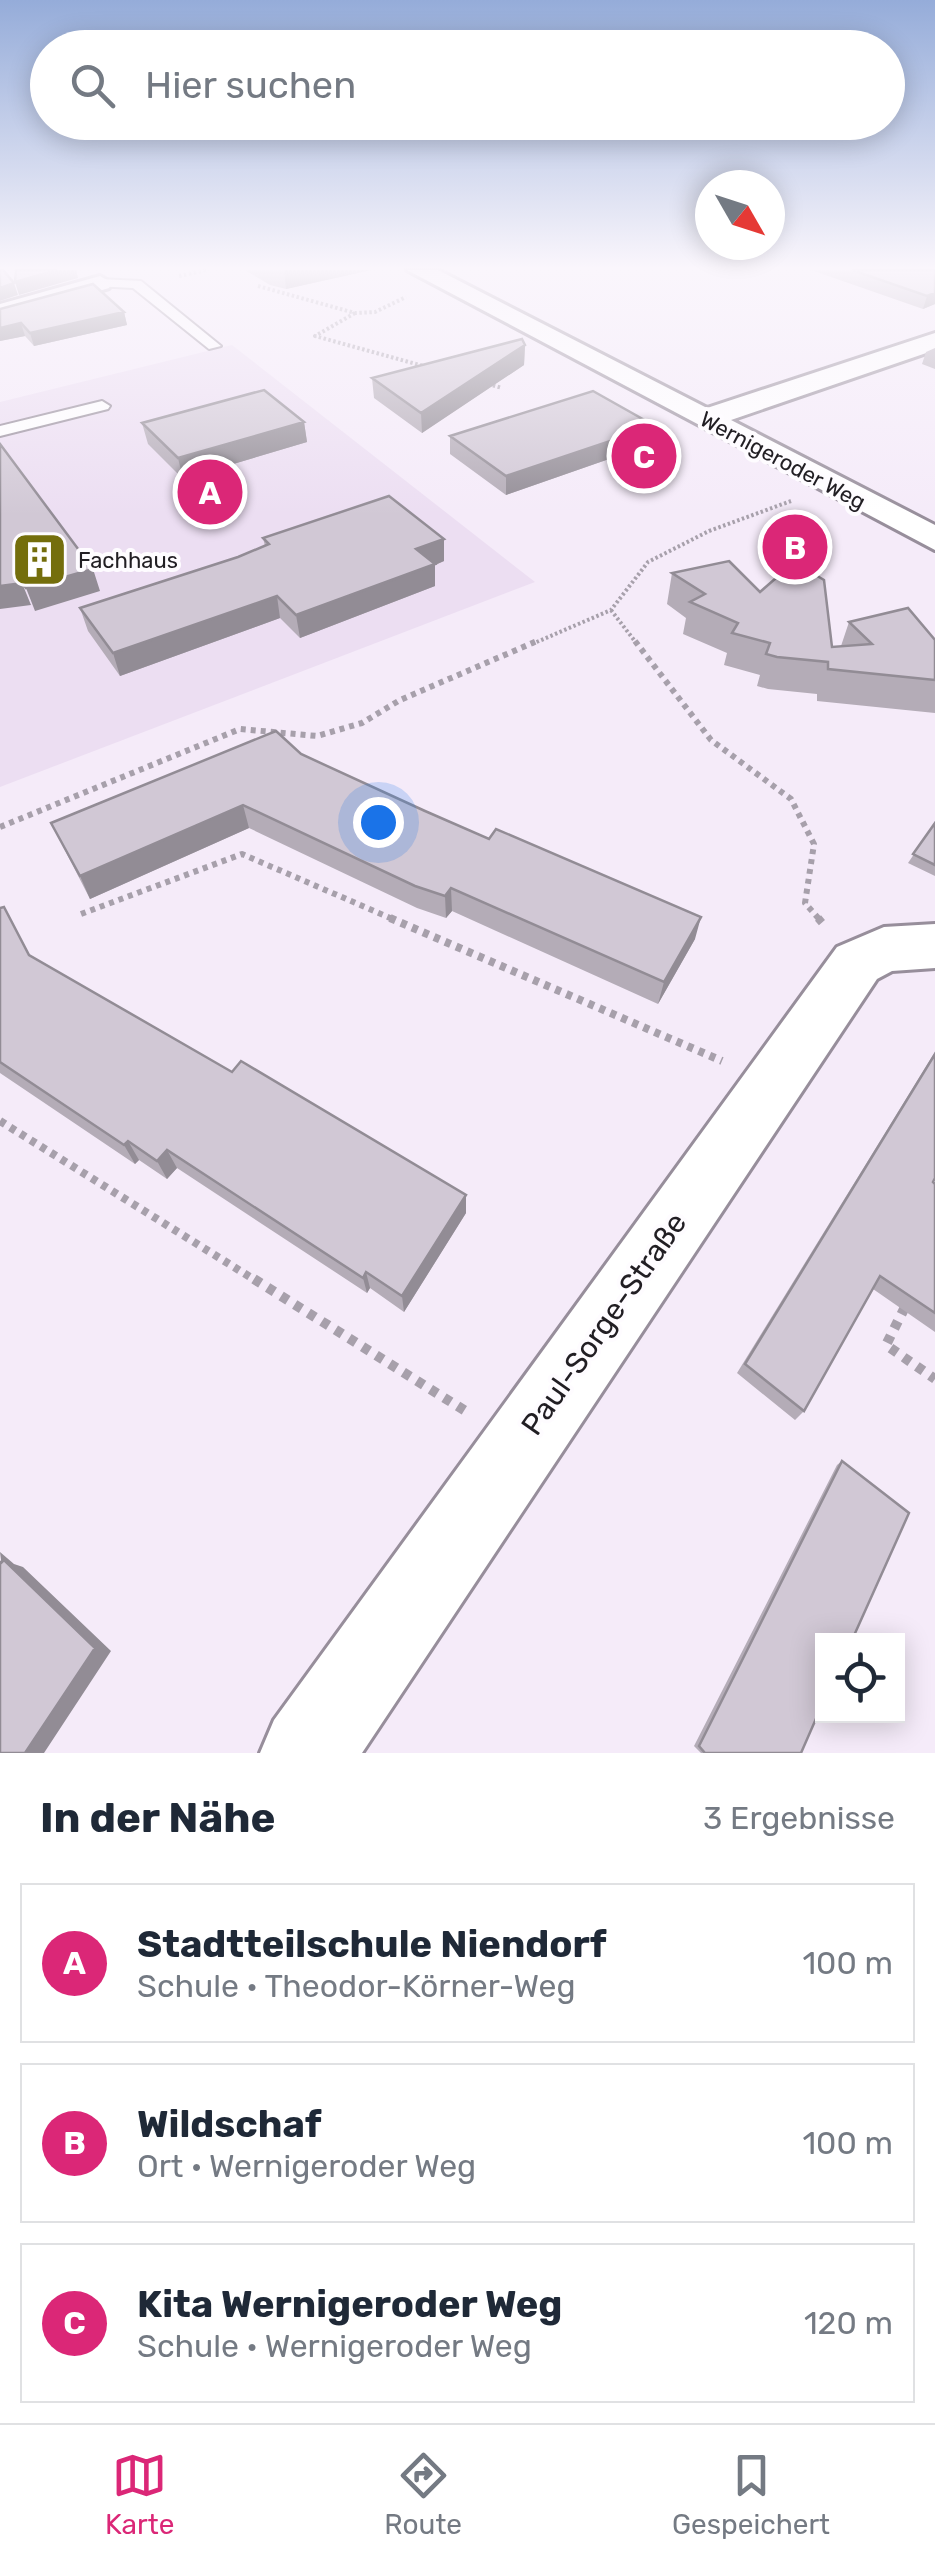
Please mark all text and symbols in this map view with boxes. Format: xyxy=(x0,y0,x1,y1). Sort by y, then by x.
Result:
search box xyxy=(30,30,905,140)
icon: search xyxy=(65,58,120,113)
text: Hier suchen xyxy=(145,62,356,108)
north arrow xyxy=(695,170,785,260)
street label: Wernigeroder Weg xyxy=(695,405,870,515)
pin: C xyxy=(612,418,676,494)
pin: A xyxy=(178,454,242,530)
pin: B xyxy=(762,510,828,584)
building icon: Fachhaus xyxy=(9,530,69,590)
place label: Fachhaus xyxy=(78,547,178,574)
your location xyxy=(353,797,404,848)
street label: Paul-Sorge-Straße xyxy=(514,1206,694,1442)
map controls xyxy=(815,1633,905,1723)
button: locate xyxy=(815,1633,905,1723)
text: In der Nähe xyxy=(40,1793,275,1843)
text: 3 Ergebnisse xyxy=(703,1799,895,1837)
text: Stadtteilschule Niendorf xyxy=(137,1921,607,1967)
text: A xyxy=(63,1944,86,1982)
text: 100 m xyxy=(802,1944,893,1982)
text: Schule · Theodor-Körner-Weg xyxy=(137,1967,576,2005)
text: Wildschaf xyxy=(137,2101,322,2147)
text: B xyxy=(63,2124,86,2162)
text: 100 m xyxy=(802,2124,893,2162)
text: Ort · Wernigeroder Weg xyxy=(137,2147,476,2185)
text: Kita Wernigeroder Weg xyxy=(137,2281,562,2327)
text: C xyxy=(63,2304,86,2342)
text: 120 m xyxy=(804,2304,893,2342)
text: Schule · Wernigeroder Weg xyxy=(137,2327,532,2365)
tab: Karte xyxy=(105,2448,174,2541)
tab: Route xyxy=(384,2448,462,2541)
tab: Gespeichert xyxy=(672,2448,830,2541)

